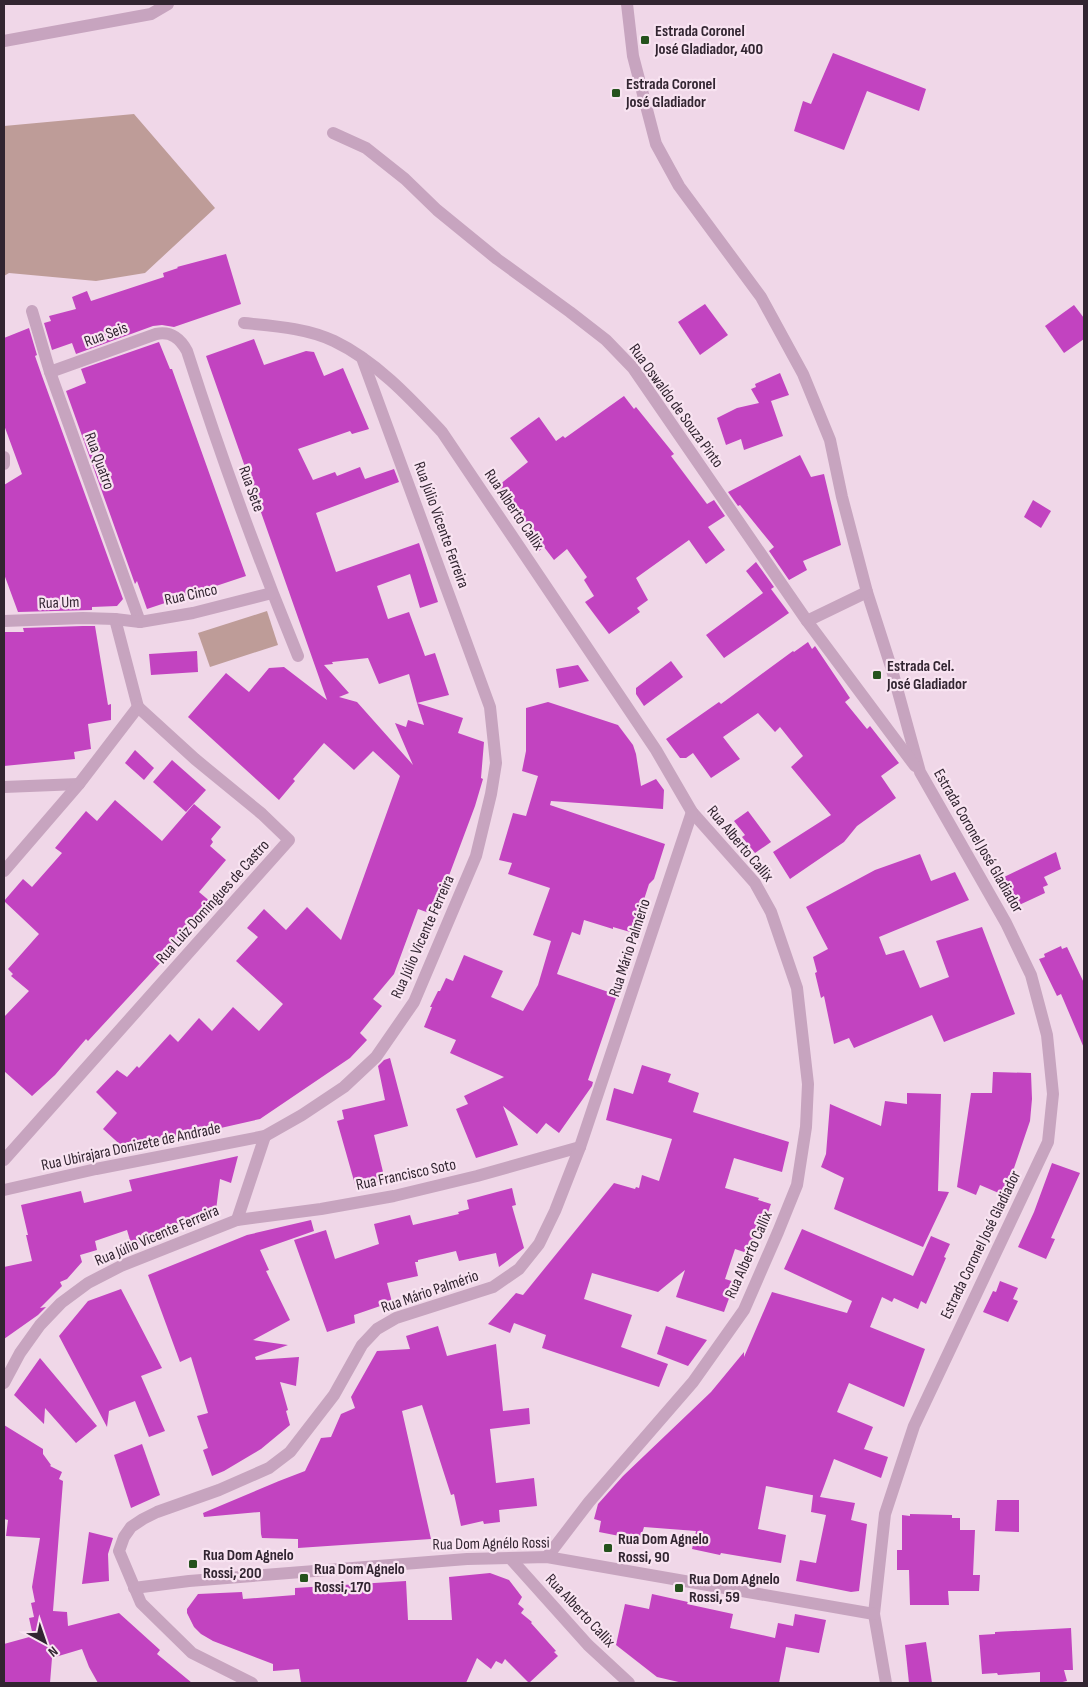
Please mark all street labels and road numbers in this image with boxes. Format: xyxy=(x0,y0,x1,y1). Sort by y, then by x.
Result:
street label: Rua Seis xyxy=(82,318,131,352)
street label: Rua Oswaldo de Souza Pinto xyxy=(625,340,727,472)
street label: Rua Quatro xyxy=(80,430,118,492)
street label: Rua Júlio Vicente Ferreira xyxy=(409,459,473,591)
street label: Rua Sete xyxy=(234,464,268,514)
street label: Rua Alberto Callix xyxy=(480,466,548,554)
street label: Rua Cinco xyxy=(163,580,219,610)
street label: Rua Um xyxy=(38,593,80,613)
street label: Estrada Coronel José Gladiador xyxy=(929,766,1027,917)
street label: Rua Alberto Callix xyxy=(703,802,777,886)
street label: Rua Luiz Domingues de Castro xyxy=(152,836,274,968)
street label: Rua Júlio Vicente Ferreira xyxy=(387,872,459,1002)
street label: Rua Mário Palmério xyxy=(605,897,655,999)
street label: Rua Ubirajara Donizete de Andrade xyxy=(40,1119,222,1175)
street label: Rua Francisco Soto xyxy=(354,1155,458,1195)
street label: Estrada Coronel José Gladiador xyxy=(937,1167,1025,1322)
street label: Rua Júlio Vicente Ferreira xyxy=(92,1201,222,1271)
street label: Rua Alberto Callix xyxy=(721,1208,777,1302)
street label: Rua Mário Palmério xyxy=(379,1266,481,1318)
street label: Rua Dom Agnélo Rossi xyxy=(432,1533,550,1555)
street label: Rua Alberto Callix xyxy=(541,1570,619,1652)

